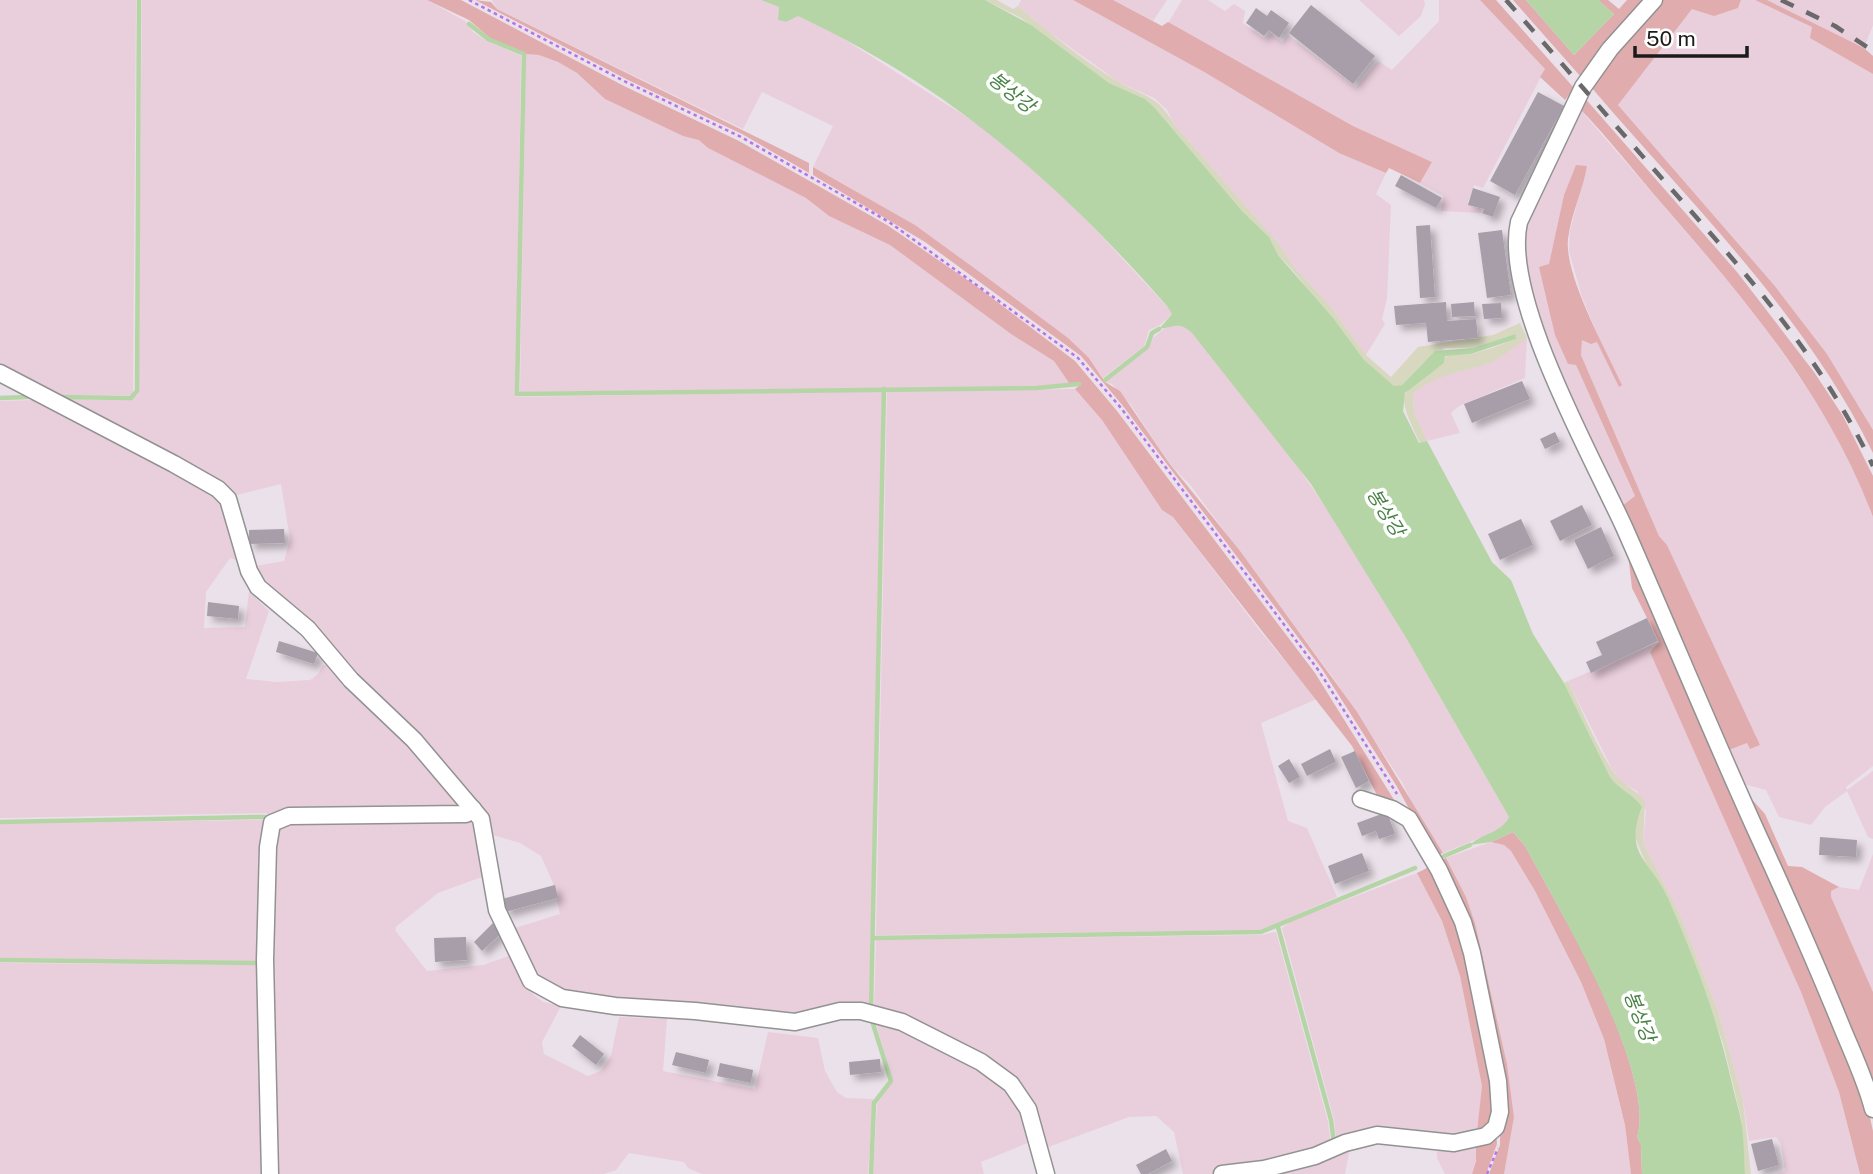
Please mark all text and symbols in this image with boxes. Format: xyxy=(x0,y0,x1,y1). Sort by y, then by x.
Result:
scale bar xyxy=(1635,14,1747,58)
text: 50 m xyxy=(1646,26,1696,51)
water label: 봉상강 xyxy=(985,67,1041,118)
water label: 봉상강 xyxy=(1363,484,1411,542)
water label: 봉상강 xyxy=(1620,988,1661,1047)

